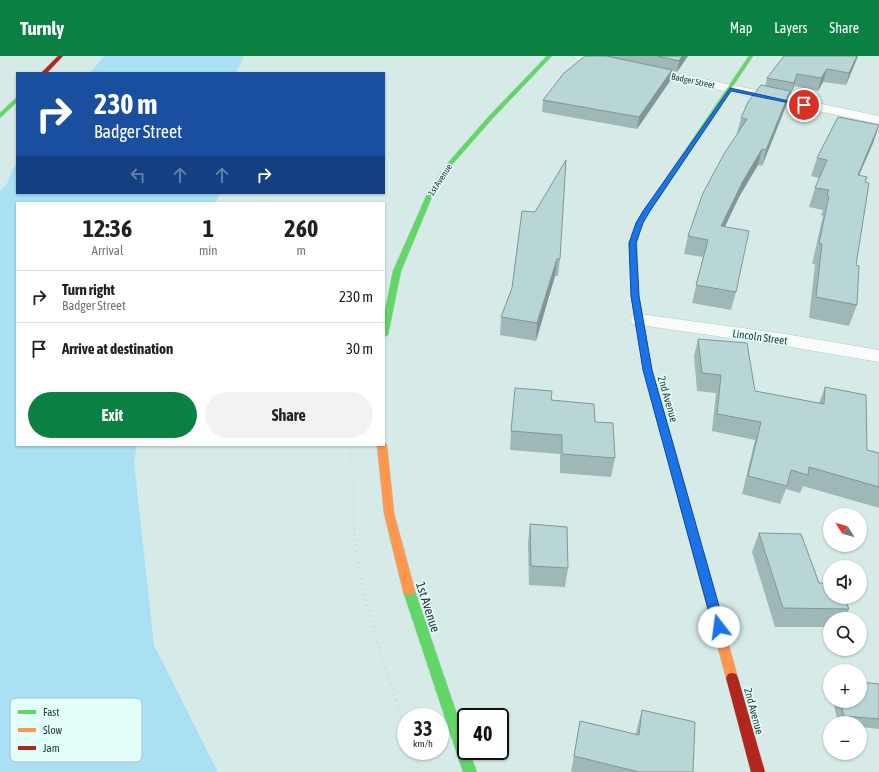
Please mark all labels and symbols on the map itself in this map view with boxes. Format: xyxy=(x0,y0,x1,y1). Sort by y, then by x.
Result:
street label: Badger Street xyxy=(670,72,716,91)
pin xyxy=(787,88,821,122)
street label: 1st Avenue xyxy=(426,162,454,198)
street label: Lincoln Street xyxy=(732,327,788,347)
street label: 2nd Avenue xyxy=(656,374,680,424)
north arrow xyxy=(823,508,867,552)
street label: 1st Avenue xyxy=(413,580,443,634)
position arrow xyxy=(698,606,740,648)
street label: 2nd Avenue xyxy=(742,686,766,736)
legend xyxy=(10,698,142,762)
text: Fast xyxy=(43,706,59,718)
speed limit sign: 40 xyxy=(457,708,509,760)
text: Slow xyxy=(43,724,62,736)
text: Jam xyxy=(43,742,60,754)

